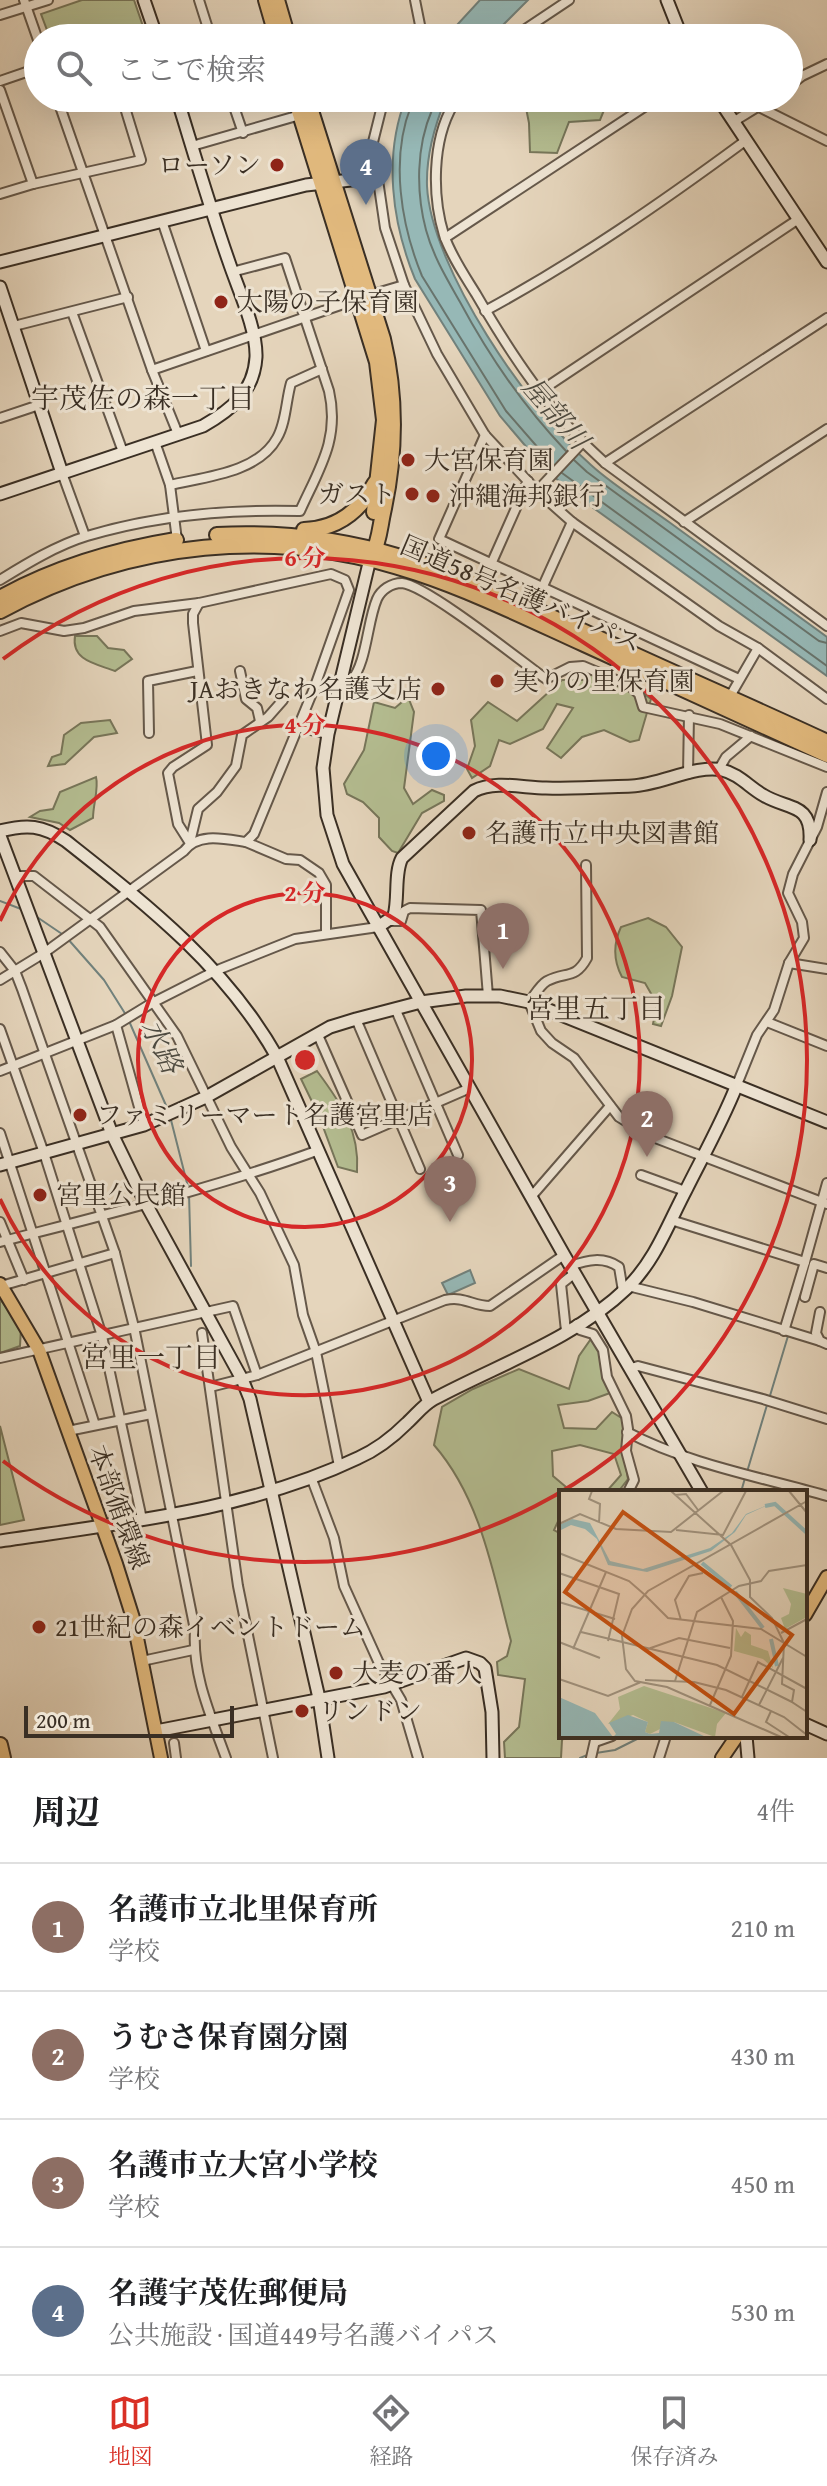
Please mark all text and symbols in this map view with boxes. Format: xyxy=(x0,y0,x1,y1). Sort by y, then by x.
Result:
search box xyxy=(24,24,803,112)
icon: search xyxy=(52,46,96,90)
text: ここで検索 xyxy=(116,47,266,91)
pin: 4 xyxy=(340,139,392,205)
place label: ローソン xyxy=(158,145,261,184)
marker: ローソン xyxy=(268,156,286,174)
place label: 太陽の子保育園 xyxy=(237,282,419,321)
marker: 太陽の子保育園 xyxy=(212,293,230,311)
water label: 屋部川 xyxy=(513,368,601,460)
district label: 宇茂佐の森一丁目 xyxy=(31,377,255,418)
place label: 大宮保育園 xyxy=(424,440,554,479)
marker: 大宮保育園 xyxy=(399,451,417,469)
place label: ガスト xyxy=(318,474,396,513)
place label: 沖縄海邦銀行 xyxy=(449,476,605,515)
marker: ガスト xyxy=(403,485,421,503)
marker: 沖縄海邦銀行 xyxy=(424,487,442,505)
street label: 国道58号名護バイパス xyxy=(395,525,648,662)
text: 6 分 xyxy=(284,540,326,575)
place label: 実りの里保育園 xyxy=(513,661,695,700)
place label: JAおきなわ名護支店 xyxy=(187,669,422,708)
marker: 実りの里保育園 xyxy=(488,672,506,690)
marker: JAおきなわ名護支店 xyxy=(429,680,447,698)
text: 4 分 xyxy=(284,707,326,742)
your location xyxy=(416,736,456,776)
place label: 名護市立中央図書館 xyxy=(485,813,719,852)
marker: 名護市立中央図書館 xyxy=(460,824,478,842)
text: 2 分 xyxy=(284,875,326,910)
pin: 1 xyxy=(477,903,529,969)
district label: 宮里五丁目 xyxy=(526,987,666,1028)
water label: 水路 xyxy=(132,1012,194,1082)
centre of rings xyxy=(291,1046,319,1074)
pin: 2 xyxy=(621,1091,673,1157)
place label: ファミリーマート名護宮里店 xyxy=(96,1095,433,1134)
marker: ファミリーマート名護宮里店 xyxy=(71,1106,89,1124)
pin: 3 xyxy=(424,1156,476,1222)
place label: 宮里公民館 xyxy=(56,1175,186,1214)
marker: 宮里公民館 xyxy=(31,1186,49,1204)
district label: 宮里一丁目 xyxy=(81,1336,221,1377)
street label: 本部循環線 xyxy=(79,1439,160,1575)
inset map xyxy=(559,1490,807,1738)
place label: 21世紀の森イベントドーム xyxy=(55,1607,366,1646)
marker: 21世紀の森イベントドーム xyxy=(30,1618,48,1636)
place label: 大麦の番人 xyxy=(352,1653,482,1692)
marker: 大麦の番人 xyxy=(327,1664,345,1682)
place label: リンドン xyxy=(318,1691,422,1730)
scale bar xyxy=(24,1702,234,1738)
marker: リンドン xyxy=(293,1702,311,1720)
text: 200 m xyxy=(36,1704,91,1736)
text: 周辺 xyxy=(32,1787,100,1836)
text: 4件 xyxy=(756,1791,795,1830)
text: 名護市立北里保育所 xyxy=(108,1886,378,1930)
text: 1 xyxy=(51,1908,65,1947)
text: 210 m xyxy=(730,1908,795,1947)
text: 学校 xyxy=(108,1931,160,1970)
text: うむさ保育園分園 xyxy=(108,2014,348,2058)
text: 2 xyxy=(51,2036,65,2075)
text: 430 m xyxy=(730,2036,795,2075)
text: 学校 xyxy=(108,2059,160,2098)
text: 名護市立大宮小学校 xyxy=(108,2142,378,2186)
text: 3 xyxy=(51,2164,65,2203)
text: 450 m xyxy=(730,2164,795,2203)
text: 学校 xyxy=(108,2187,160,2226)
text: 名護宇茂佐郵便局 xyxy=(108,2270,348,2314)
text: 4 xyxy=(51,2292,65,2331)
text: 530 m xyxy=(730,2292,795,2331)
text: 公共施設 · 国道449号名護バイパス xyxy=(108,2315,499,2354)
tab: 地図 xyxy=(108,2391,153,2472)
tab: 経路 xyxy=(369,2391,414,2472)
tab: 保存済み xyxy=(630,2391,719,2472)

